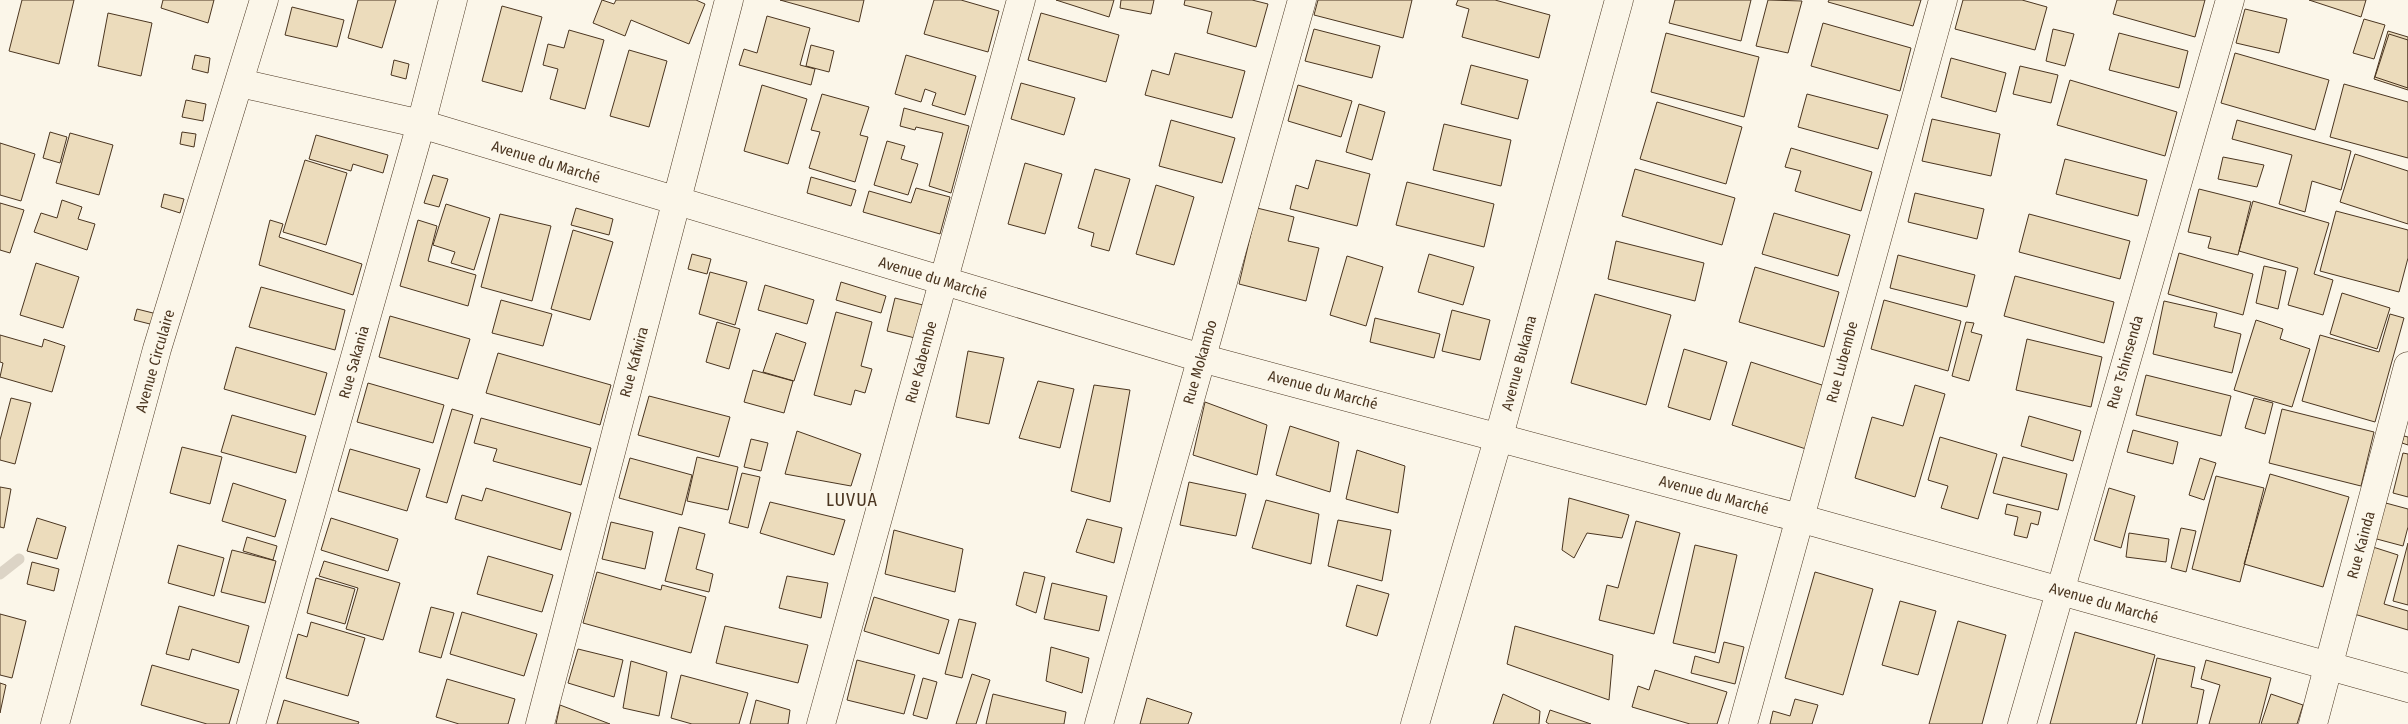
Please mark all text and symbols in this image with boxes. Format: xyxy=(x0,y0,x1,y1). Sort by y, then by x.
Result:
street label: Avenue du Marché xyxy=(490,137,602,187)
street label: Avenue du Marché xyxy=(877,253,989,303)
street label: Avenue Circulaire xyxy=(132,307,178,415)
street label: Rue Tshinsenda xyxy=(2103,313,2147,411)
street label: Avenue Bukama xyxy=(1498,314,1540,412)
street label: Rue Mokambo xyxy=(1179,318,1221,406)
street label: Rue Kabembe xyxy=(901,319,941,405)
street label: Rue Lubembe xyxy=(1822,319,1862,405)
street label: Rue Sakania xyxy=(335,324,373,400)
street label: Rue Kafwira xyxy=(616,325,652,399)
street label: Avenue du Marché xyxy=(1266,367,1380,413)
street label: Avenue du Marché xyxy=(1657,472,1771,518)
district label: LUVUA xyxy=(826,489,878,511)
street label: Rue Kainda xyxy=(2343,509,2379,581)
street label: Avenue du Marché xyxy=(2047,579,2161,627)

